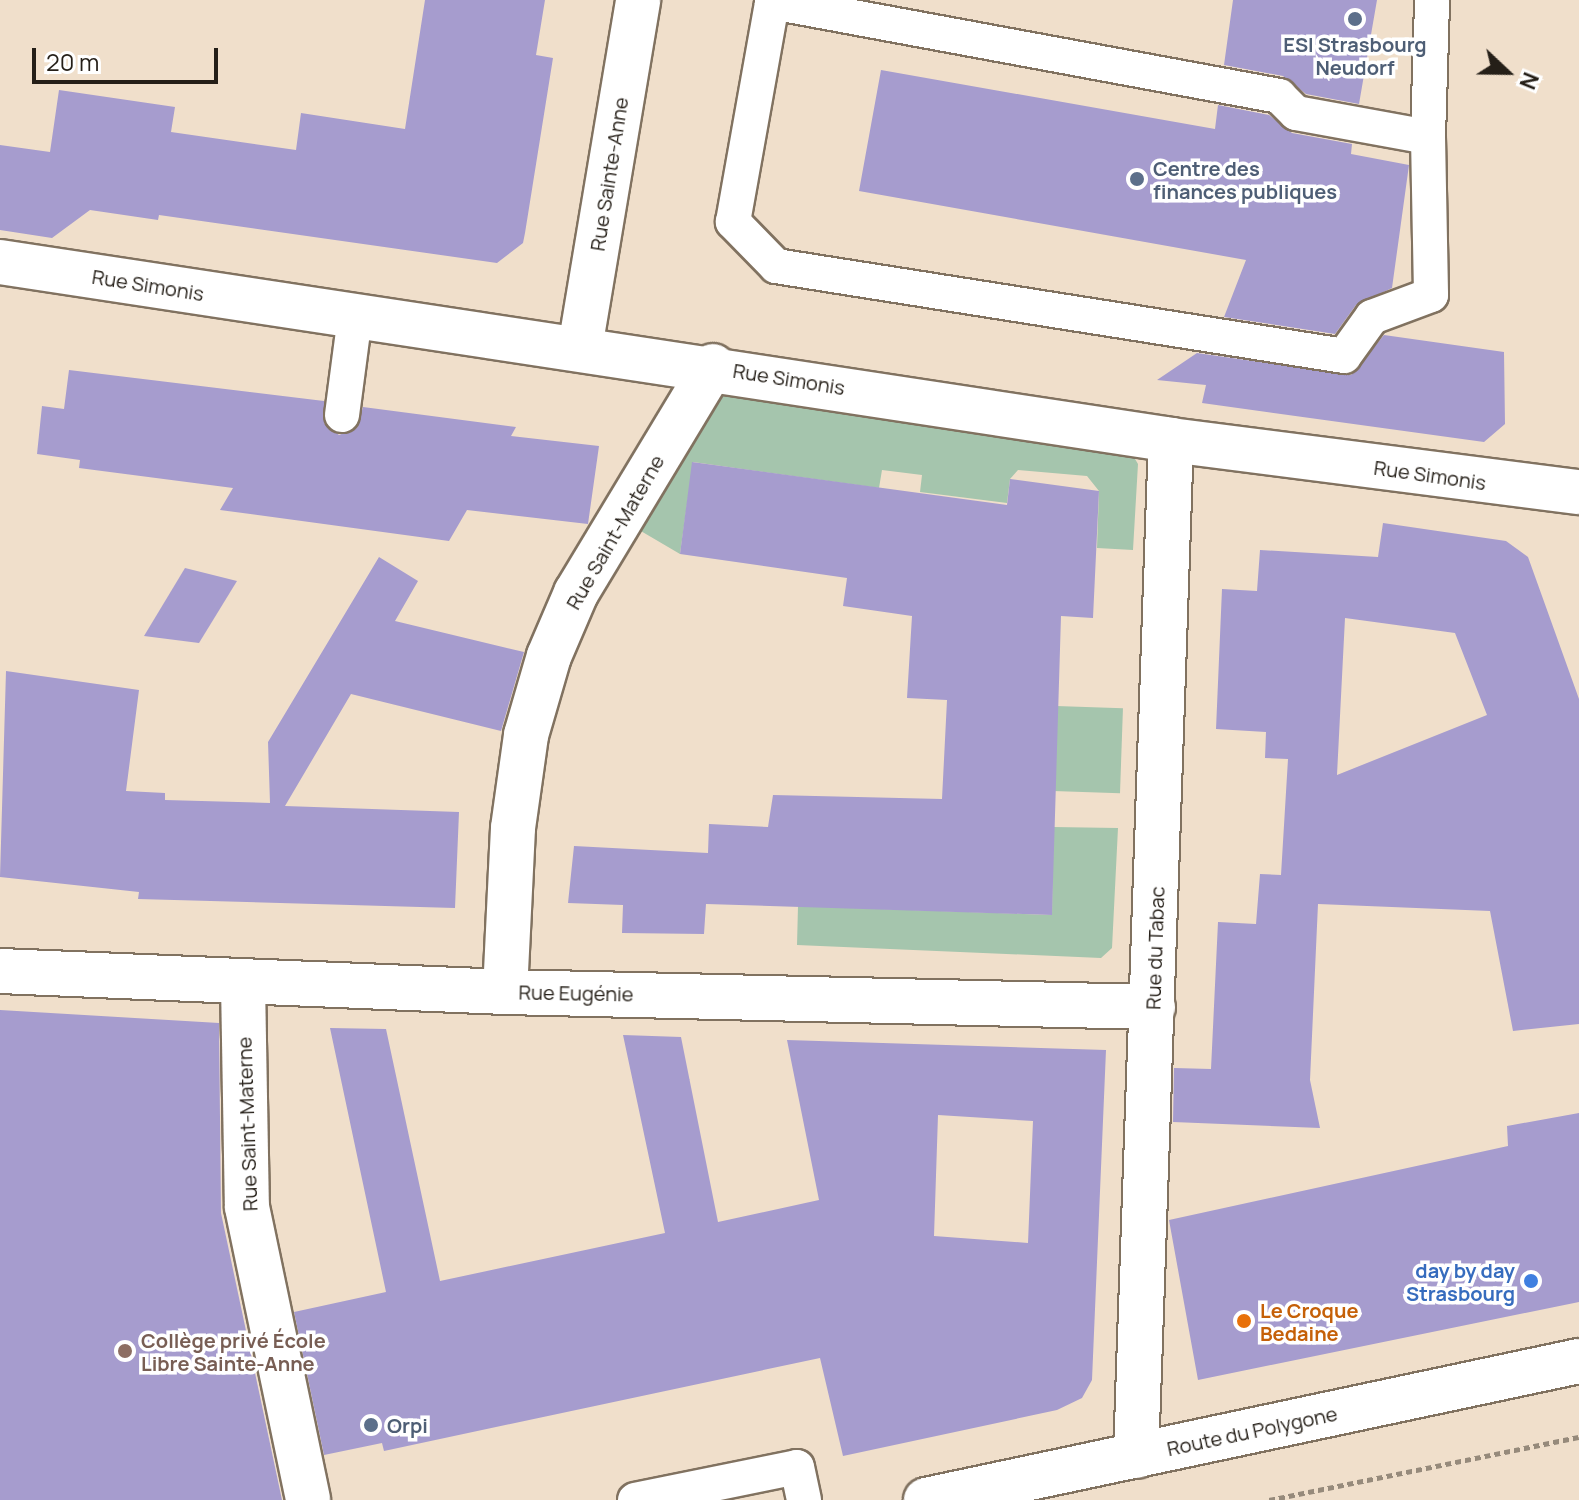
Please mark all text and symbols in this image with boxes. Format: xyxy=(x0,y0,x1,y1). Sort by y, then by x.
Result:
marker: ESI Strasbourg Neudorf xyxy=(1346,10,1364,28)
scale bar xyxy=(36,32,222,82)
place label: ESI Strasbourg Neudorf xyxy=(1283,32,1427,79)
north arrow xyxy=(1467,32,1547,112)
text: 20 m xyxy=(46,45,99,78)
text: N xyxy=(1512,68,1546,94)
street label: Rue Sainte-Anne xyxy=(585,95,633,253)
place label: Centre des finances publiques xyxy=(1153,156,1337,203)
marker: Centre des finances publiques xyxy=(1128,170,1146,188)
street label: Rue Simonis xyxy=(90,264,206,306)
street label: Rue Simonis xyxy=(731,358,847,400)
street label: Rue Saint-Materne xyxy=(561,450,669,614)
street label: Rue Simonis xyxy=(1372,455,1488,495)
street label: Rue du Tabac xyxy=(1141,886,1169,1010)
street label: Rue Eugénie xyxy=(518,980,634,1006)
street label: Rue Saint-Materne xyxy=(232,1036,262,1212)
place label: day by day Strasbourg xyxy=(1406,1258,1515,1305)
marker: day by day Strasbourg xyxy=(1522,1272,1540,1290)
place label: Le Croque Bedaine xyxy=(1260,1298,1359,1345)
marker: Le Croque Bedaine xyxy=(1235,1312,1253,1330)
place label: Collège privé École Libre Sainte-Anne xyxy=(141,1328,326,1375)
marker: Collège privé École Libre Sainte-Anne xyxy=(116,1342,134,1360)
street label: Route du Polygone xyxy=(1165,1401,1339,1461)
place label: Orpi xyxy=(387,1413,428,1437)
marker: Orpi xyxy=(362,1416,380,1434)

